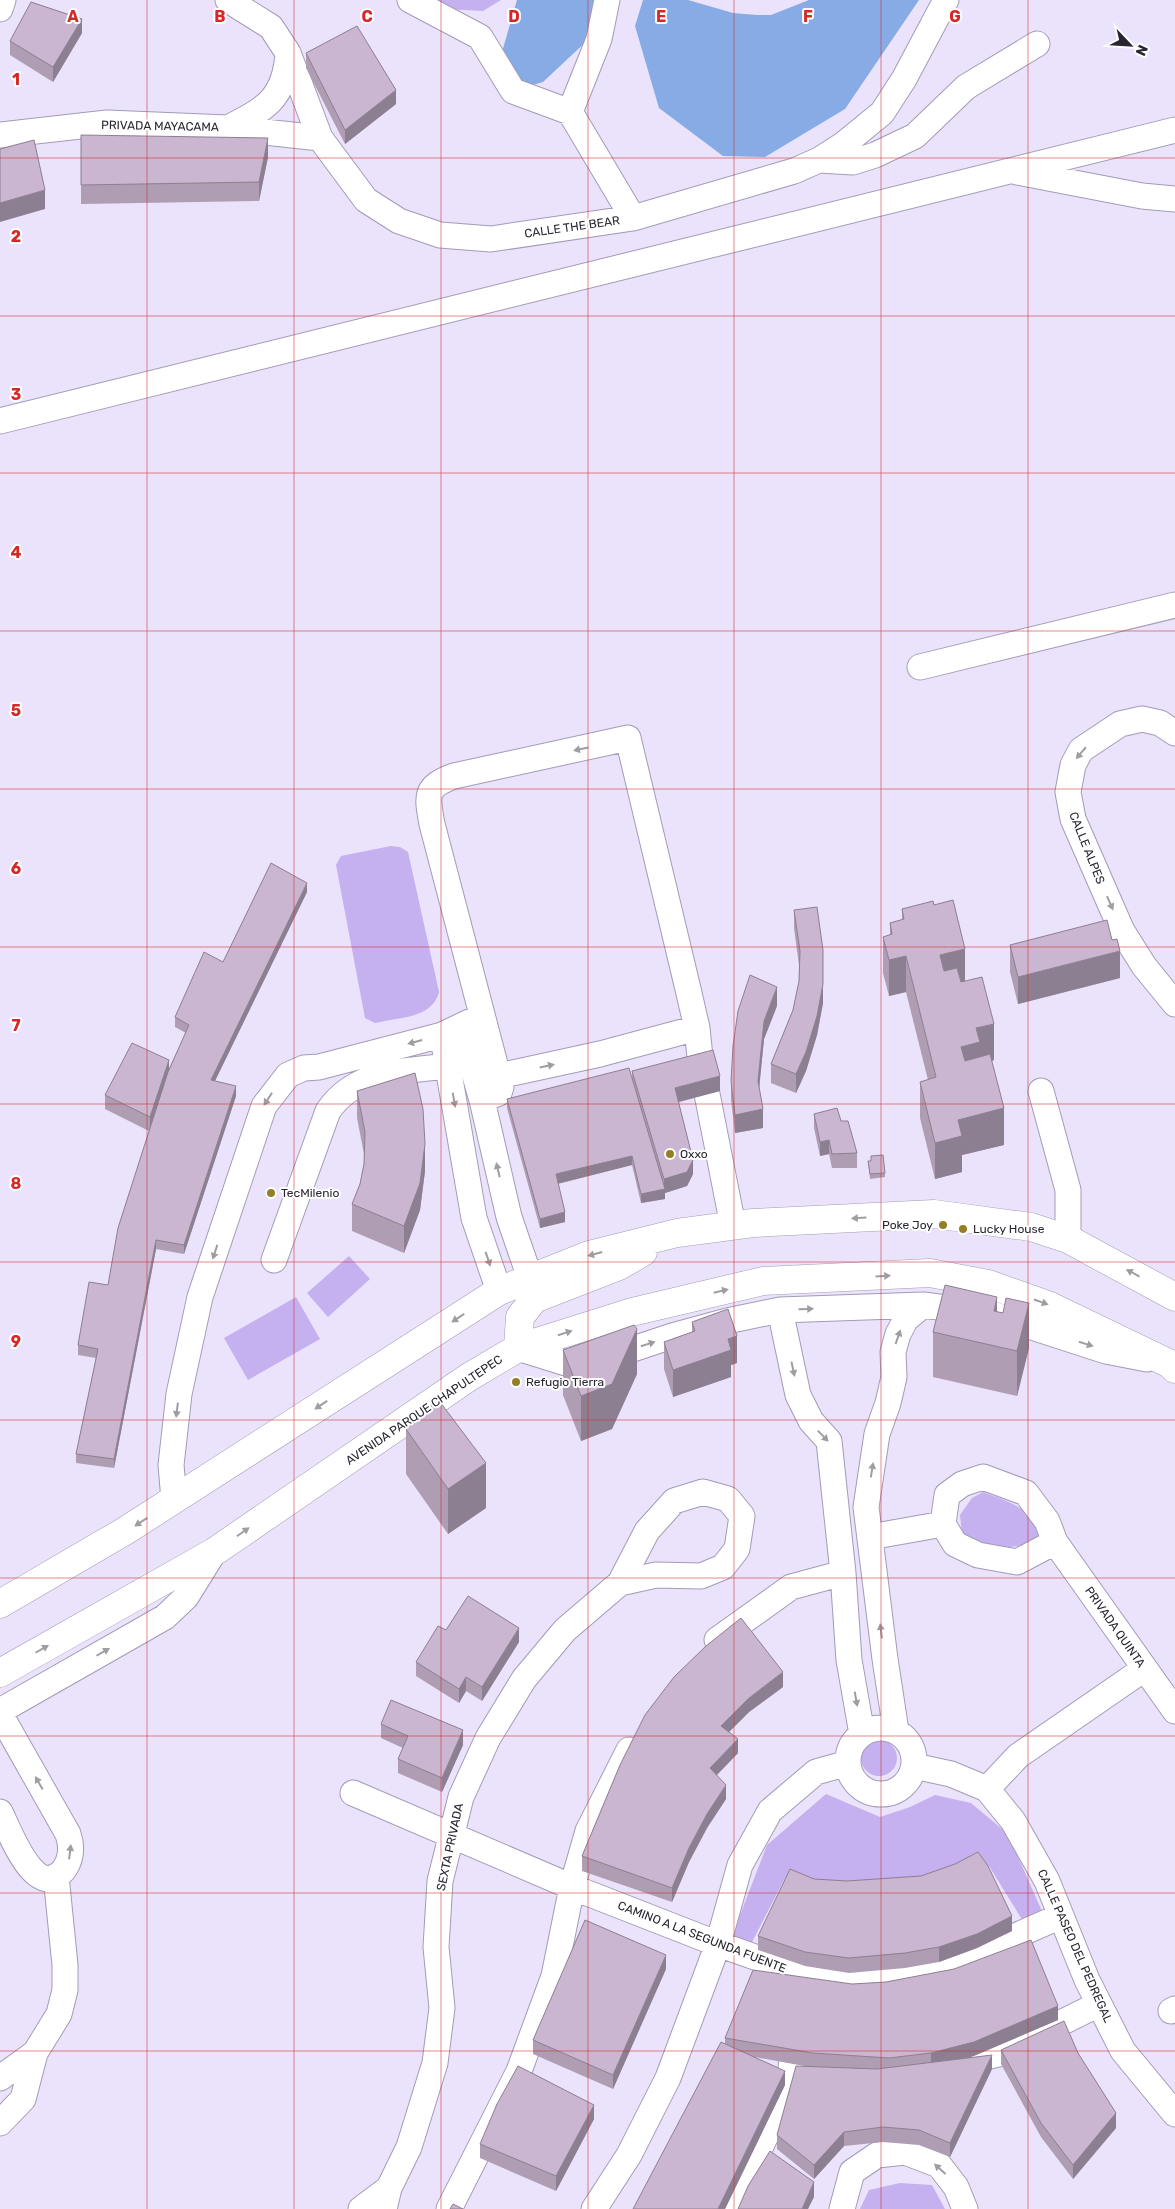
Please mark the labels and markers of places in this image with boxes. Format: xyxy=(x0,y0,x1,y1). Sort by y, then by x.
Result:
place label: Oxxo xyxy=(680,1147,708,1161)
marker: Oxxo xyxy=(664,1148,676,1160)
place label: TecMilenio xyxy=(281,1186,339,1200)
marker: TecMilenio xyxy=(265,1187,277,1199)
place label: Poke Joy xyxy=(882,1218,933,1232)
marker: Poke Joy xyxy=(937,1219,949,1231)
place label: Lucky House xyxy=(973,1222,1045,1236)
marker: Lucky House xyxy=(957,1223,969,1235)
place label: Refugio Tierra xyxy=(526,1375,604,1389)
marker: Refugio Tierra xyxy=(510,1376,522,1388)

